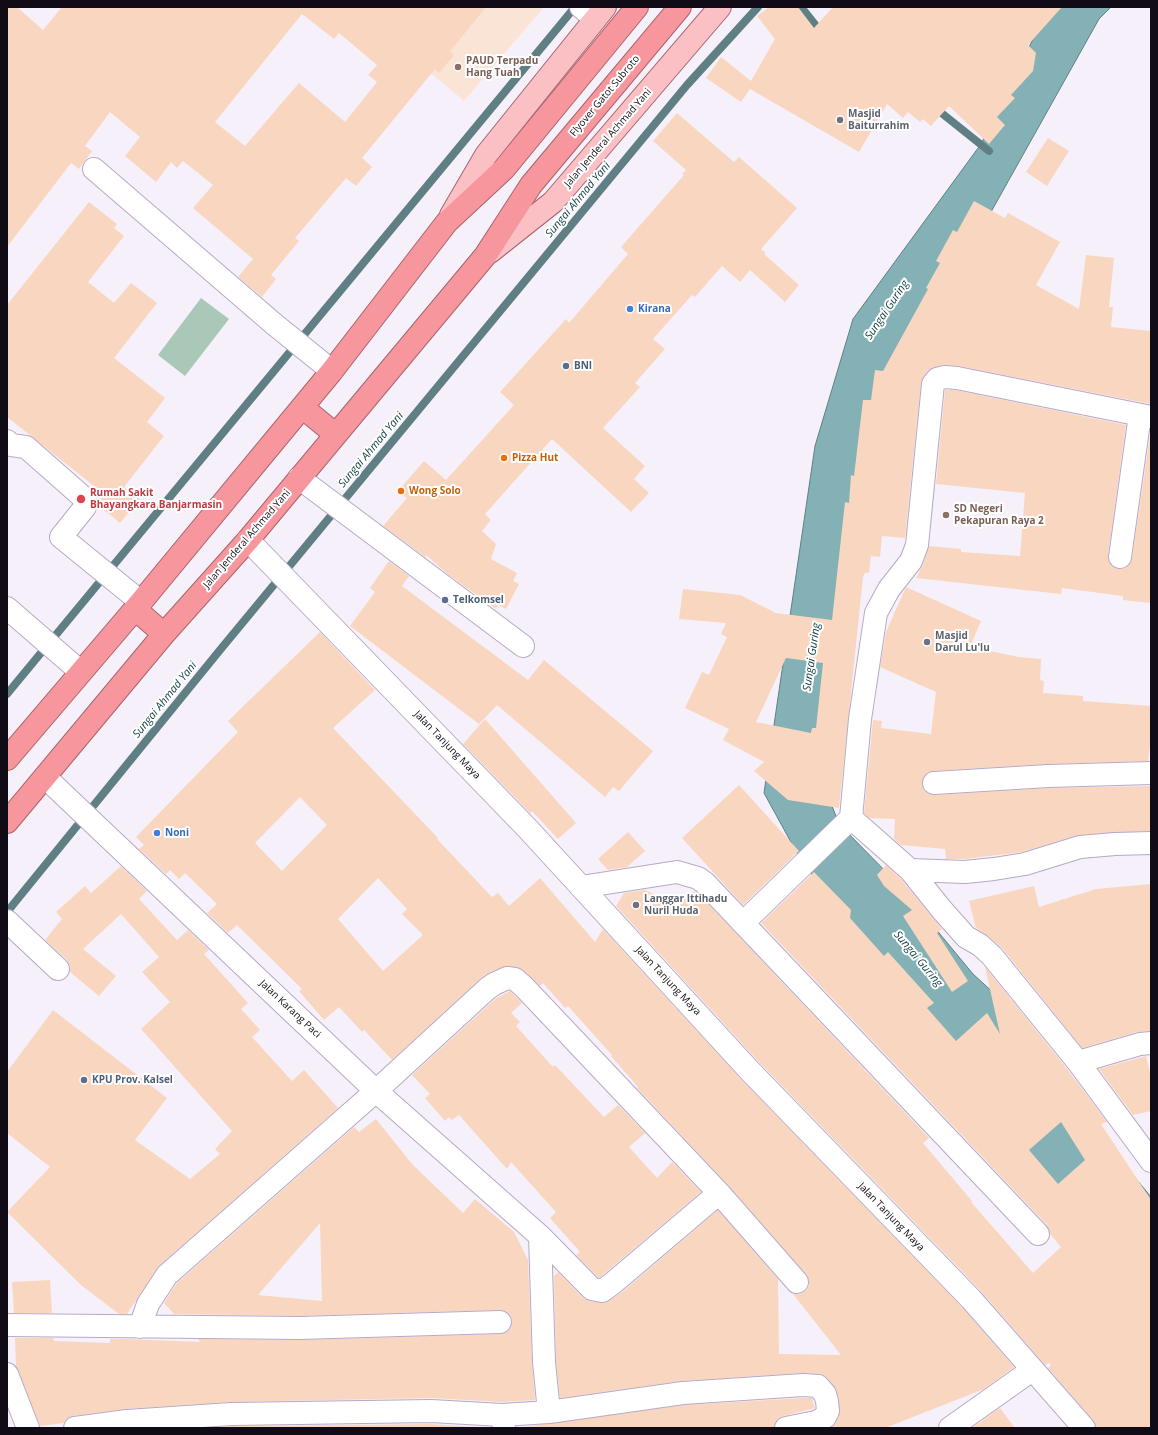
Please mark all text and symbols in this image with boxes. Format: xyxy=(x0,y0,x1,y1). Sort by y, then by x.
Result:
street label: Flyover Gatot Subroto xyxy=(568,53,642,139)
place label: PAUD Terpadu Hang Tuah xyxy=(466,55,538,78)
marker: PAUD Terpadu Hang Tuah xyxy=(453,62,463,72)
street label: Jalan Jenderal Achmad Yani xyxy=(562,86,654,190)
place label: Masjid Baiturrahim xyxy=(848,108,909,132)
marker: Masjid Baiturrahim xyxy=(835,115,845,125)
water label: Sungai Ahmad Yani xyxy=(543,160,613,240)
water label: Sungai Guring xyxy=(862,278,912,342)
place label: Kirana xyxy=(638,303,671,315)
marker: Kirana xyxy=(625,304,635,314)
place label: BNI xyxy=(574,360,592,372)
marker: BNI xyxy=(561,361,571,371)
water label: Sungai Ahmad Yani xyxy=(336,410,406,490)
place label: Pizza Hut xyxy=(512,452,558,464)
marker: Pizza Hut xyxy=(499,453,509,463)
place label: Wong Solo xyxy=(409,485,461,497)
marker: Wong Solo xyxy=(396,486,406,496)
place label: Rumah Sakit Bhayangkara Banjarmasin xyxy=(90,487,222,510)
street label: Jalan Jenderal Achmad Yani xyxy=(201,487,293,591)
marker: Rumah Sakit Bhayangkara Banjarmasin xyxy=(75,493,87,505)
place label: SD Negeri Pekapuran Raya 2 xyxy=(954,503,1044,526)
marker: SD Negeri Pekapuran Raya 2 xyxy=(941,510,951,520)
place label: Telkomsel xyxy=(453,594,504,606)
marker: Telkomsel xyxy=(440,595,450,605)
water label: Sungai Guring xyxy=(801,622,823,692)
place label: Masjid Darul Lu'lu xyxy=(935,630,990,654)
marker: Masjid Darul Lu'lu xyxy=(922,637,932,647)
water label: Sungai Ahmad Yani xyxy=(130,659,200,741)
street label: Jalan Tanjung Maya xyxy=(411,708,483,782)
place label: Noni xyxy=(165,827,189,839)
marker: Noni xyxy=(152,828,162,838)
place label: Langgar Ittihadu Nuril Huda xyxy=(644,893,727,916)
marker: Langgar Ittihadu Nuril Huda xyxy=(631,900,641,910)
water label: Sungai Guring xyxy=(891,928,945,990)
street label: Jalan Tanjung Maya xyxy=(633,944,703,1018)
street label: Jalan Karang Paci xyxy=(257,978,323,1040)
place label: KPU Prov. Kalsel xyxy=(92,1074,173,1086)
marker: KPU Prov. Kalsel xyxy=(79,1075,89,1085)
street label: Jalan Tanjung Maya xyxy=(855,1180,927,1254)

